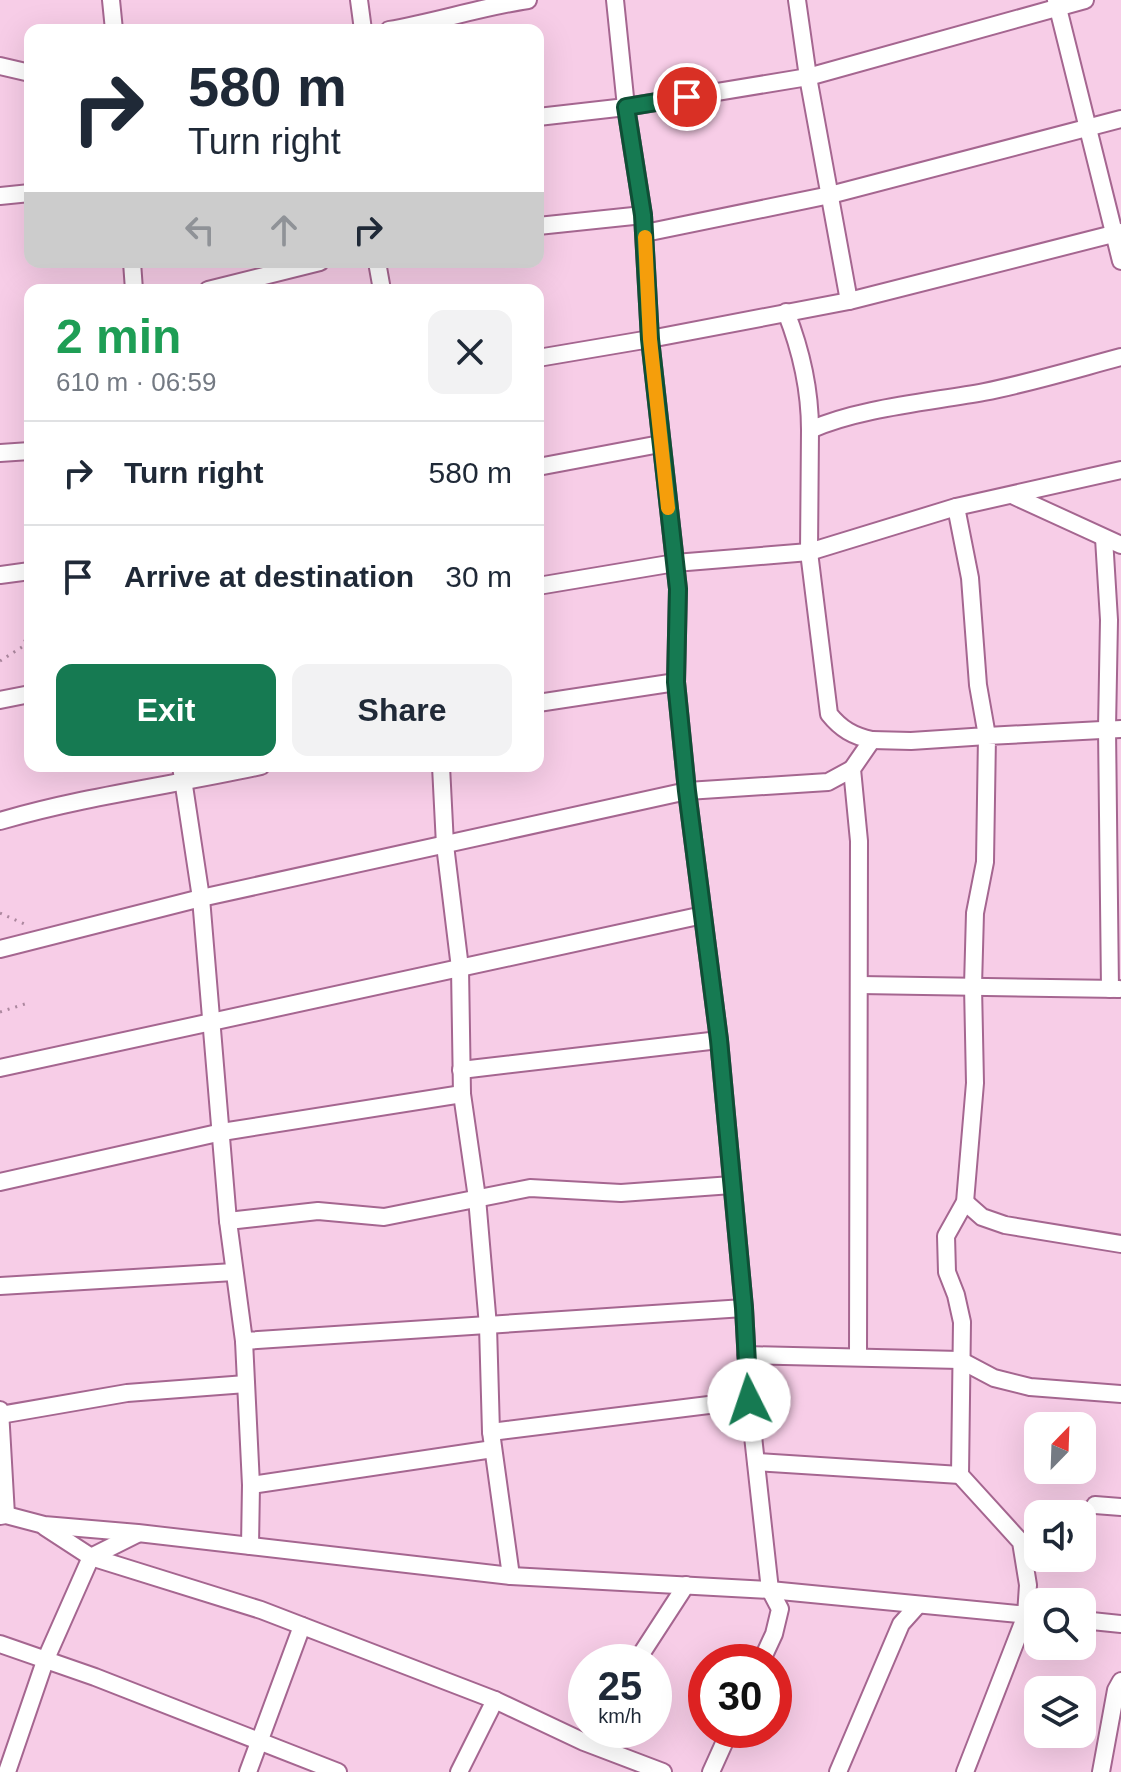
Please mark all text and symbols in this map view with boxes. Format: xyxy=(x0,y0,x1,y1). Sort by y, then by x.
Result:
text: 580 m xyxy=(188,55,347,118)
icon: right xyxy=(56,56,160,160)
pin xyxy=(653,63,721,131)
icon: arrive xyxy=(665,75,709,119)
text: Turn right xyxy=(188,121,341,162)
icon: left xyxy=(178,208,222,252)
icon: ahead xyxy=(262,208,306,252)
icon: right xyxy=(346,208,390,252)
text: 2 min xyxy=(56,310,181,363)
button: close xyxy=(428,310,512,394)
text: 610 m · 06:59 xyxy=(56,367,216,397)
icon: right xyxy=(56,451,100,495)
text: Turn right xyxy=(124,456,263,489)
text: 580 m xyxy=(429,456,512,489)
icon: arrive xyxy=(56,555,100,599)
text: Arrive at destination xyxy=(124,560,414,593)
text: 30 m xyxy=(445,560,512,593)
button: Exit xyxy=(56,664,276,756)
button: Share xyxy=(292,664,512,756)
position arrow xyxy=(707,1358,791,1442)
north arrow xyxy=(1024,1412,1096,1484)
map controls xyxy=(1024,1412,1096,1748)
button: sound xyxy=(1024,1500,1096,1572)
button: search xyxy=(1024,1588,1096,1660)
speed limit sign: 30 xyxy=(688,1644,792,1748)
text: 25 xyxy=(598,1664,642,1708)
button: layers xyxy=(1024,1676,1096,1748)
text: km/h xyxy=(598,1705,642,1727)

